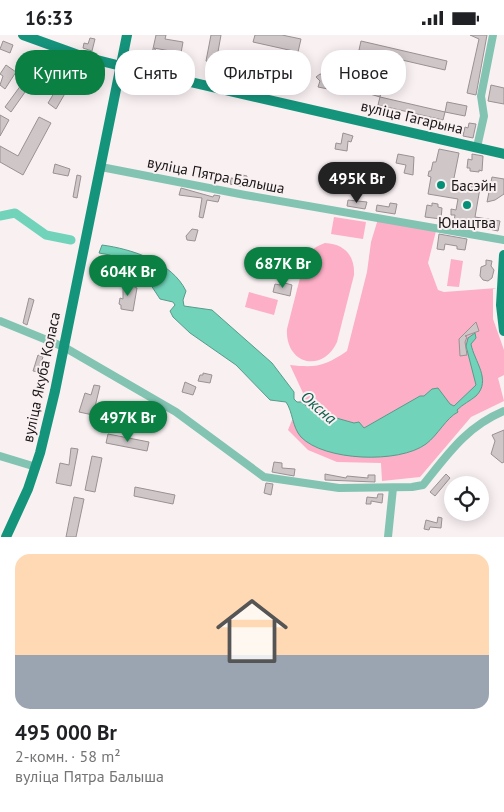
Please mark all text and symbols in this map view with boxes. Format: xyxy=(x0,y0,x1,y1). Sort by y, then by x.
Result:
text: 16:33 xyxy=(25,6,73,30)
chip: Купить xyxy=(15,50,105,95)
chip: Снять xyxy=(115,50,195,95)
chip: Фильтры xyxy=(205,50,311,95)
chip: Новое xyxy=(321,50,406,95)
street label: вуліца Гагарына xyxy=(359,96,465,138)
street label: вуліца Пятра Балыша xyxy=(146,152,286,198)
pin: 495K Br xyxy=(311,161,403,204)
text: 495K Br xyxy=(329,168,385,188)
place label: Басэйн xyxy=(451,176,497,195)
marker: Басэйн xyxy=(435,179,447,191)
marker: Юнацтва xyxy=(461,199,473,211)
place label: Юнацтва xyxy=(438,213,496,232)
pin: 687K Br xyxy=(237,247,329,289)
text: 687K Br xyxy=(255,253,311,273)
pin: 604K Br xyxy=(82,255,174,297)
text: 604K Br xyxy=(100,261,156,281)
street label: вуліца Якуба Коласа xyxy=(18,310,64,444)
water label: Оксна xyxy=(297,386,341,428)
pin: 497K Br xyxy=(82,401,174,443)
text: 497K Br xyxy=(100,407,156,427)
map controls xyxy=(444,476,489,521)
button: locate xyxy=(444,476,489,521)
icon: home xyxy=(207,586,297,676)
text: 495 000 Br xyxy=(15,719,117,746)
text: 2-комн. · 58 m² xyxy=(15,746,121,766)
text: вуліца Пятра Балыша xyxy=(15,766,164,786)

